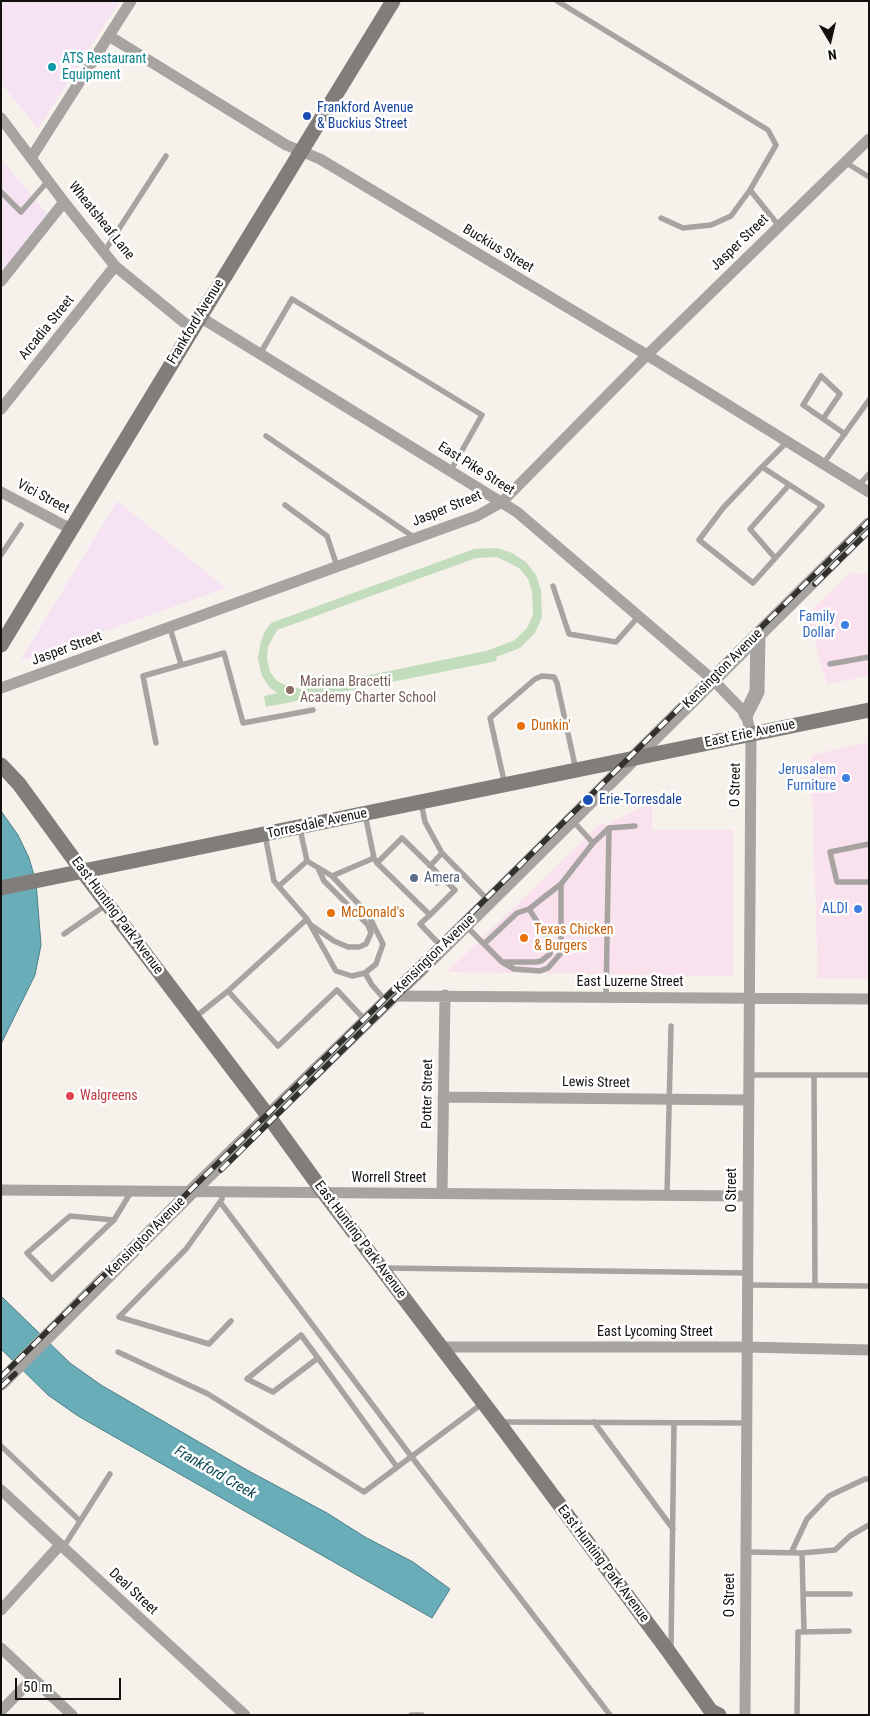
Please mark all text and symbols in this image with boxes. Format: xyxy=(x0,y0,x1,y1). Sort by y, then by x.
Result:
north arrow xyxy=(805,15,855,65)
text: N xyxy=(827,46,838,63)
place label: ATS Restaurant Equipment xyxy=(62,51,146,84)
marker: ATS Restaurant Equipment xyxy=(46,61,58,73)
place label: Frankford Avenue & Buckius Street xyxy=(317,100,413,132)
marker: Frankford Avenue & Buckius Street xyxy=(301,110,313,122)
street label: Wheatsheaf Lane xyxy=(64,179,138,263)
street label: Jasper Street xyxy=(708,211,772,275)
street label: Buckius Street xyxy=(460,221,536,277)
street label: Frankford Avenue xyxy=(164,276,228,368)
street label: Arcadia Street xyxy=(16,292,78,364)
street label: East Pike Street xyxy=(435,439,517,499)
street label: Vici Street xyxy=(14,476,72,518)
street label: Jasper Street xyxy=(410,487,484,531)
place label: Family Dollar xyxy=(799,609,835,642)
marker: Family Dollar xyxy=(839,619,851,631)
street label: Kensington Avenue xyxy=(680,626,766,712)
street label: Jasper Street xyxy=(30,629,104,669)
place label: Mariana Bracetti Academy Charter School xyxy=(300,674,436,706)
marker: Mariana Bracetti Academy Charter School xyxy=(284,684,296,696)
street label: East Erie Avenue xyxy=(703,716,797,752)
place label: Dunkin' xyxy=(531,718,571,734)
marker: Dunkin' xyxy=(515,720,527,732)
place label: Jerusalem Furniture xyxy=(778,762,836,794)
street label: O Street xyxy=(727,763,745,807)
marker: Jerusalem Furniture xyxy=(840,772,852,784)
place label: Erie-Torresdale xyxy=(599,792,682,808)
marker: Erie-Torresdale xyxy=(581,793,595,807)
street label: Torresdale Avenue xyxy=(265,805,369,843)
street label: East Hunting Park Avenue xyxy=(67,854,167,978)
place label: Amera xyxy=(424,870,460,886)
marker: Amera xyxy=(408,872,420,884)
place label: ALDI xyxy=(822,901,848,917)
marker: ALDI xyxy=(852,903,864,915)
place label: McDonald's xyxy=(341,905,405,921)
marker: McDonald's xyxy=(325,907,337,919)
street label: Kensington Avenue xyxy=(391,911,479,997)
place label: Texas Chicken & Burgers xyxy=(534,922,614,954)
marker: Texas Chicken & Burgers xyxy=(518,932,530,944)
street label: East Luzerne Street xyxy=(577,974,683,990)
street label: Potter Street xyxy=(419,1059,437,1129)
street label: Lewis Street xyxy=(562,1074,630,1092)
place label: Walgreens xyxy=(80,1088,138,1104)
marker: Walgreens xyxy=(64,1090,76,1102)
street label: O Street xyxy=(724,1168,740,1212)
street label: Worrell Street xyxy=(352,1170,426,1186)
street label: East Hunting Park Avenue xyxy=(310,1178,410,1302)
street label: Kensington Avenue xyxy=(103,1194,189,1280)
street label: East Lycoming Street xyxy=(597,1324,713,1340)
water label: Frankford Creek xyxy=(171,1442,259,1504)
street label: East Hunting Park Avenue xyxy=(553,1502,653,1626)
street label: Deal Street xyxy=(105,1565,161,1619)
street label: O Street xyxy=(722,1573,738,1617)
scale bar xyxy=(18,1668,124,1700)
text: 50 m xyxy=(23,1678,53,1696)

